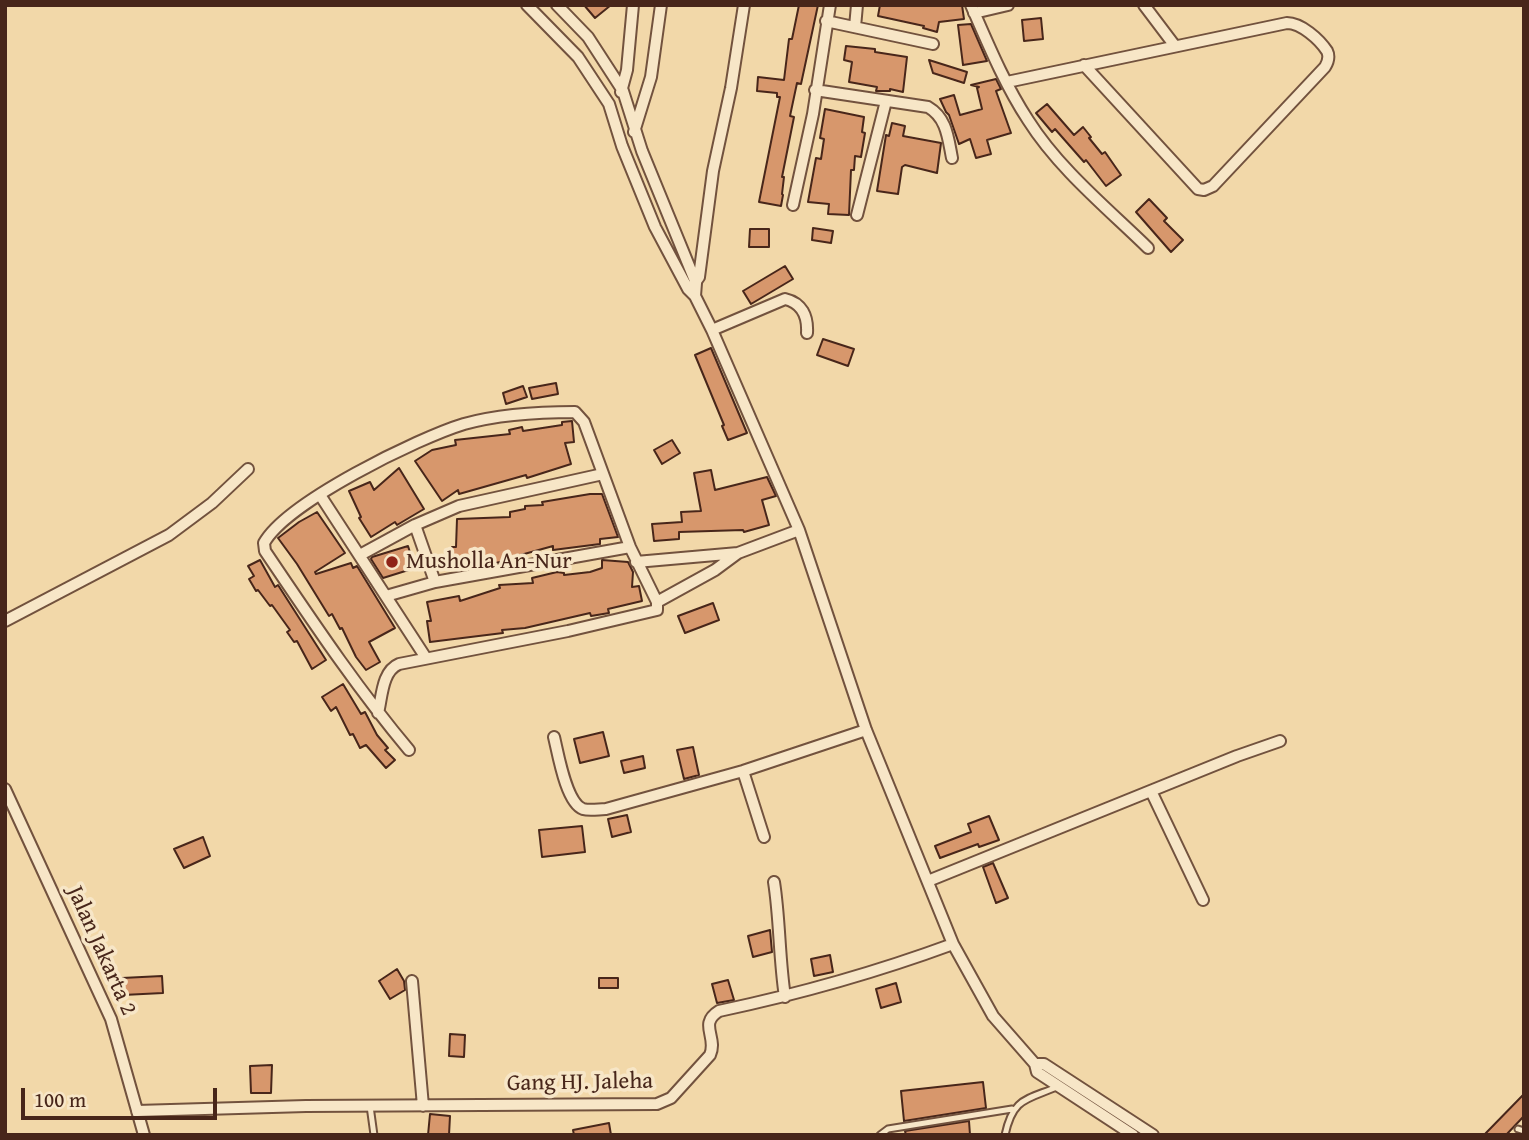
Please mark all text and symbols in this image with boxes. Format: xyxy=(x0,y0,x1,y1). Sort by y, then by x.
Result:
place label: Musholla An-Nur xyxy=(406,548,572,576)
marker: Musholla An-Nur xyxy=(384,554,400,570)
street label: Jalan Jakarta 2 xyxy=(60,882,142,1020)
street label: Gang HJ. Jaleha xyxy=(507,1068,653,1098)
scale bar xyxy=(24,1074,220,1118)
text: 100 m xyxy=(34,1084,86,1115)

